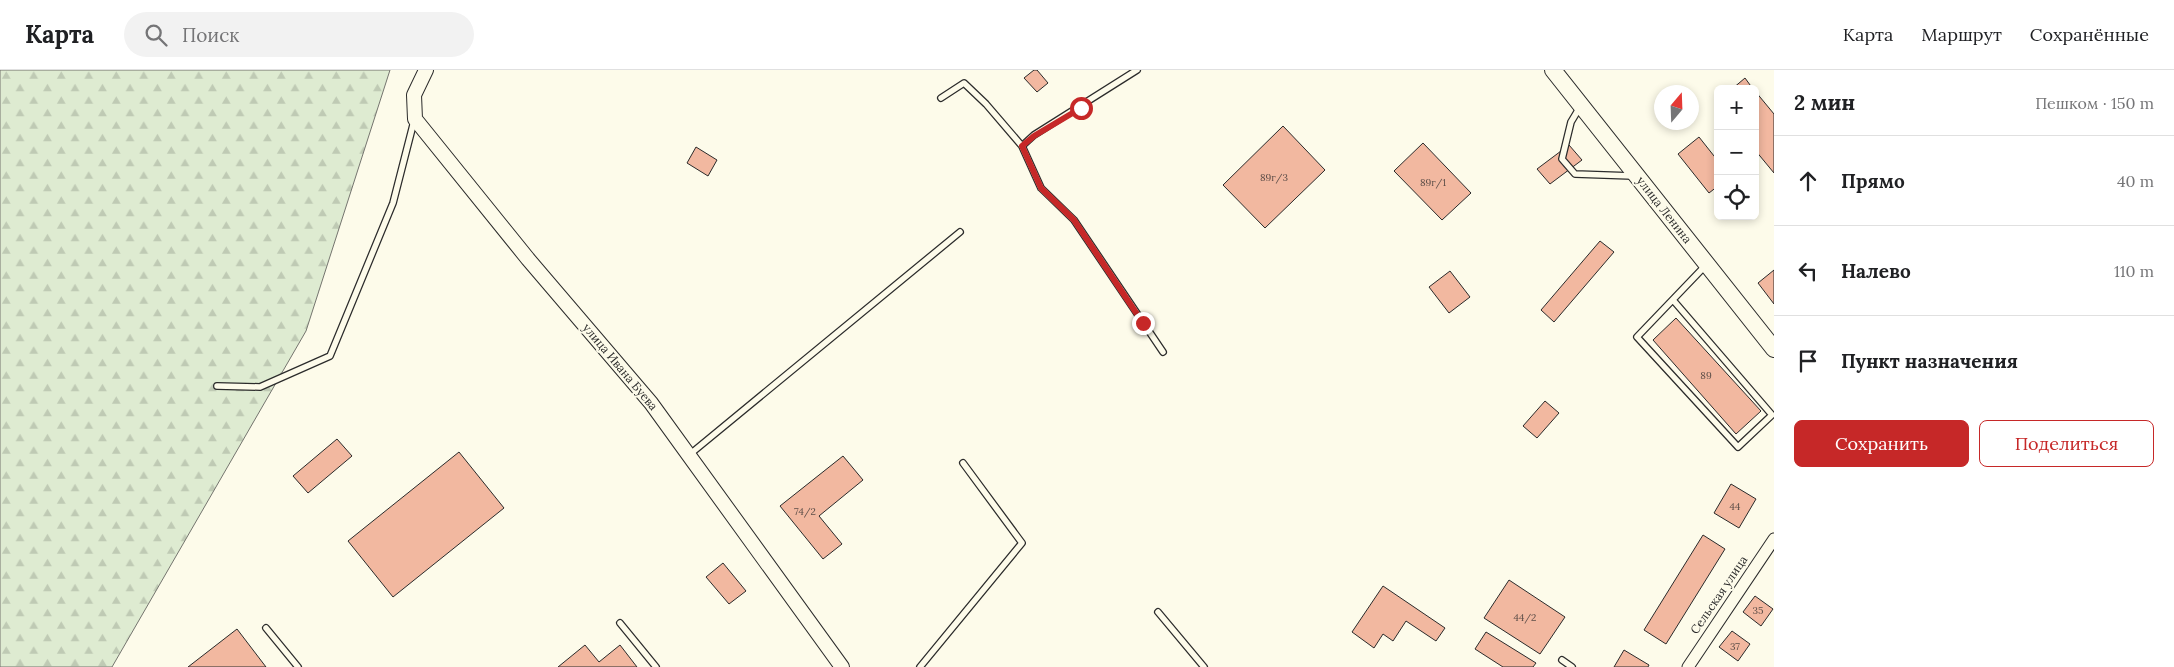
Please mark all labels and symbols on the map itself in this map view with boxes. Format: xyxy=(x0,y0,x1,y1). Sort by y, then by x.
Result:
north arrow xyxy=(1654,85,1699,130)
route start xyxy=(1070,97,1093,120)
house number: 89г/3 xyxy=(1260,171,1289,184)
street label: улица Ленина xyxy=(1634,173,1695,246)
house number: 89г/1 xyxy=(1420,176,1446,189)
route end xyxy=(1132,312,1155,335)
street label: улица Ивана Буева xyxy=(580,320,661,413)
house number: 89 xyxy=(1700,369,1712,382)
house number: 44 xyxy=(1730,500,1741,513)
house number: 74/2 xyxy=(794,505,816,518)
street label: Сельская улица xyxy=(1687,553,1750,637)
house number: 35 xyxy=(1752,604,1764,617)
house number: 44/2 xyxy=(1514,611,1536,624)
house number: 37 xyxy=(1730,640,1740,653)

